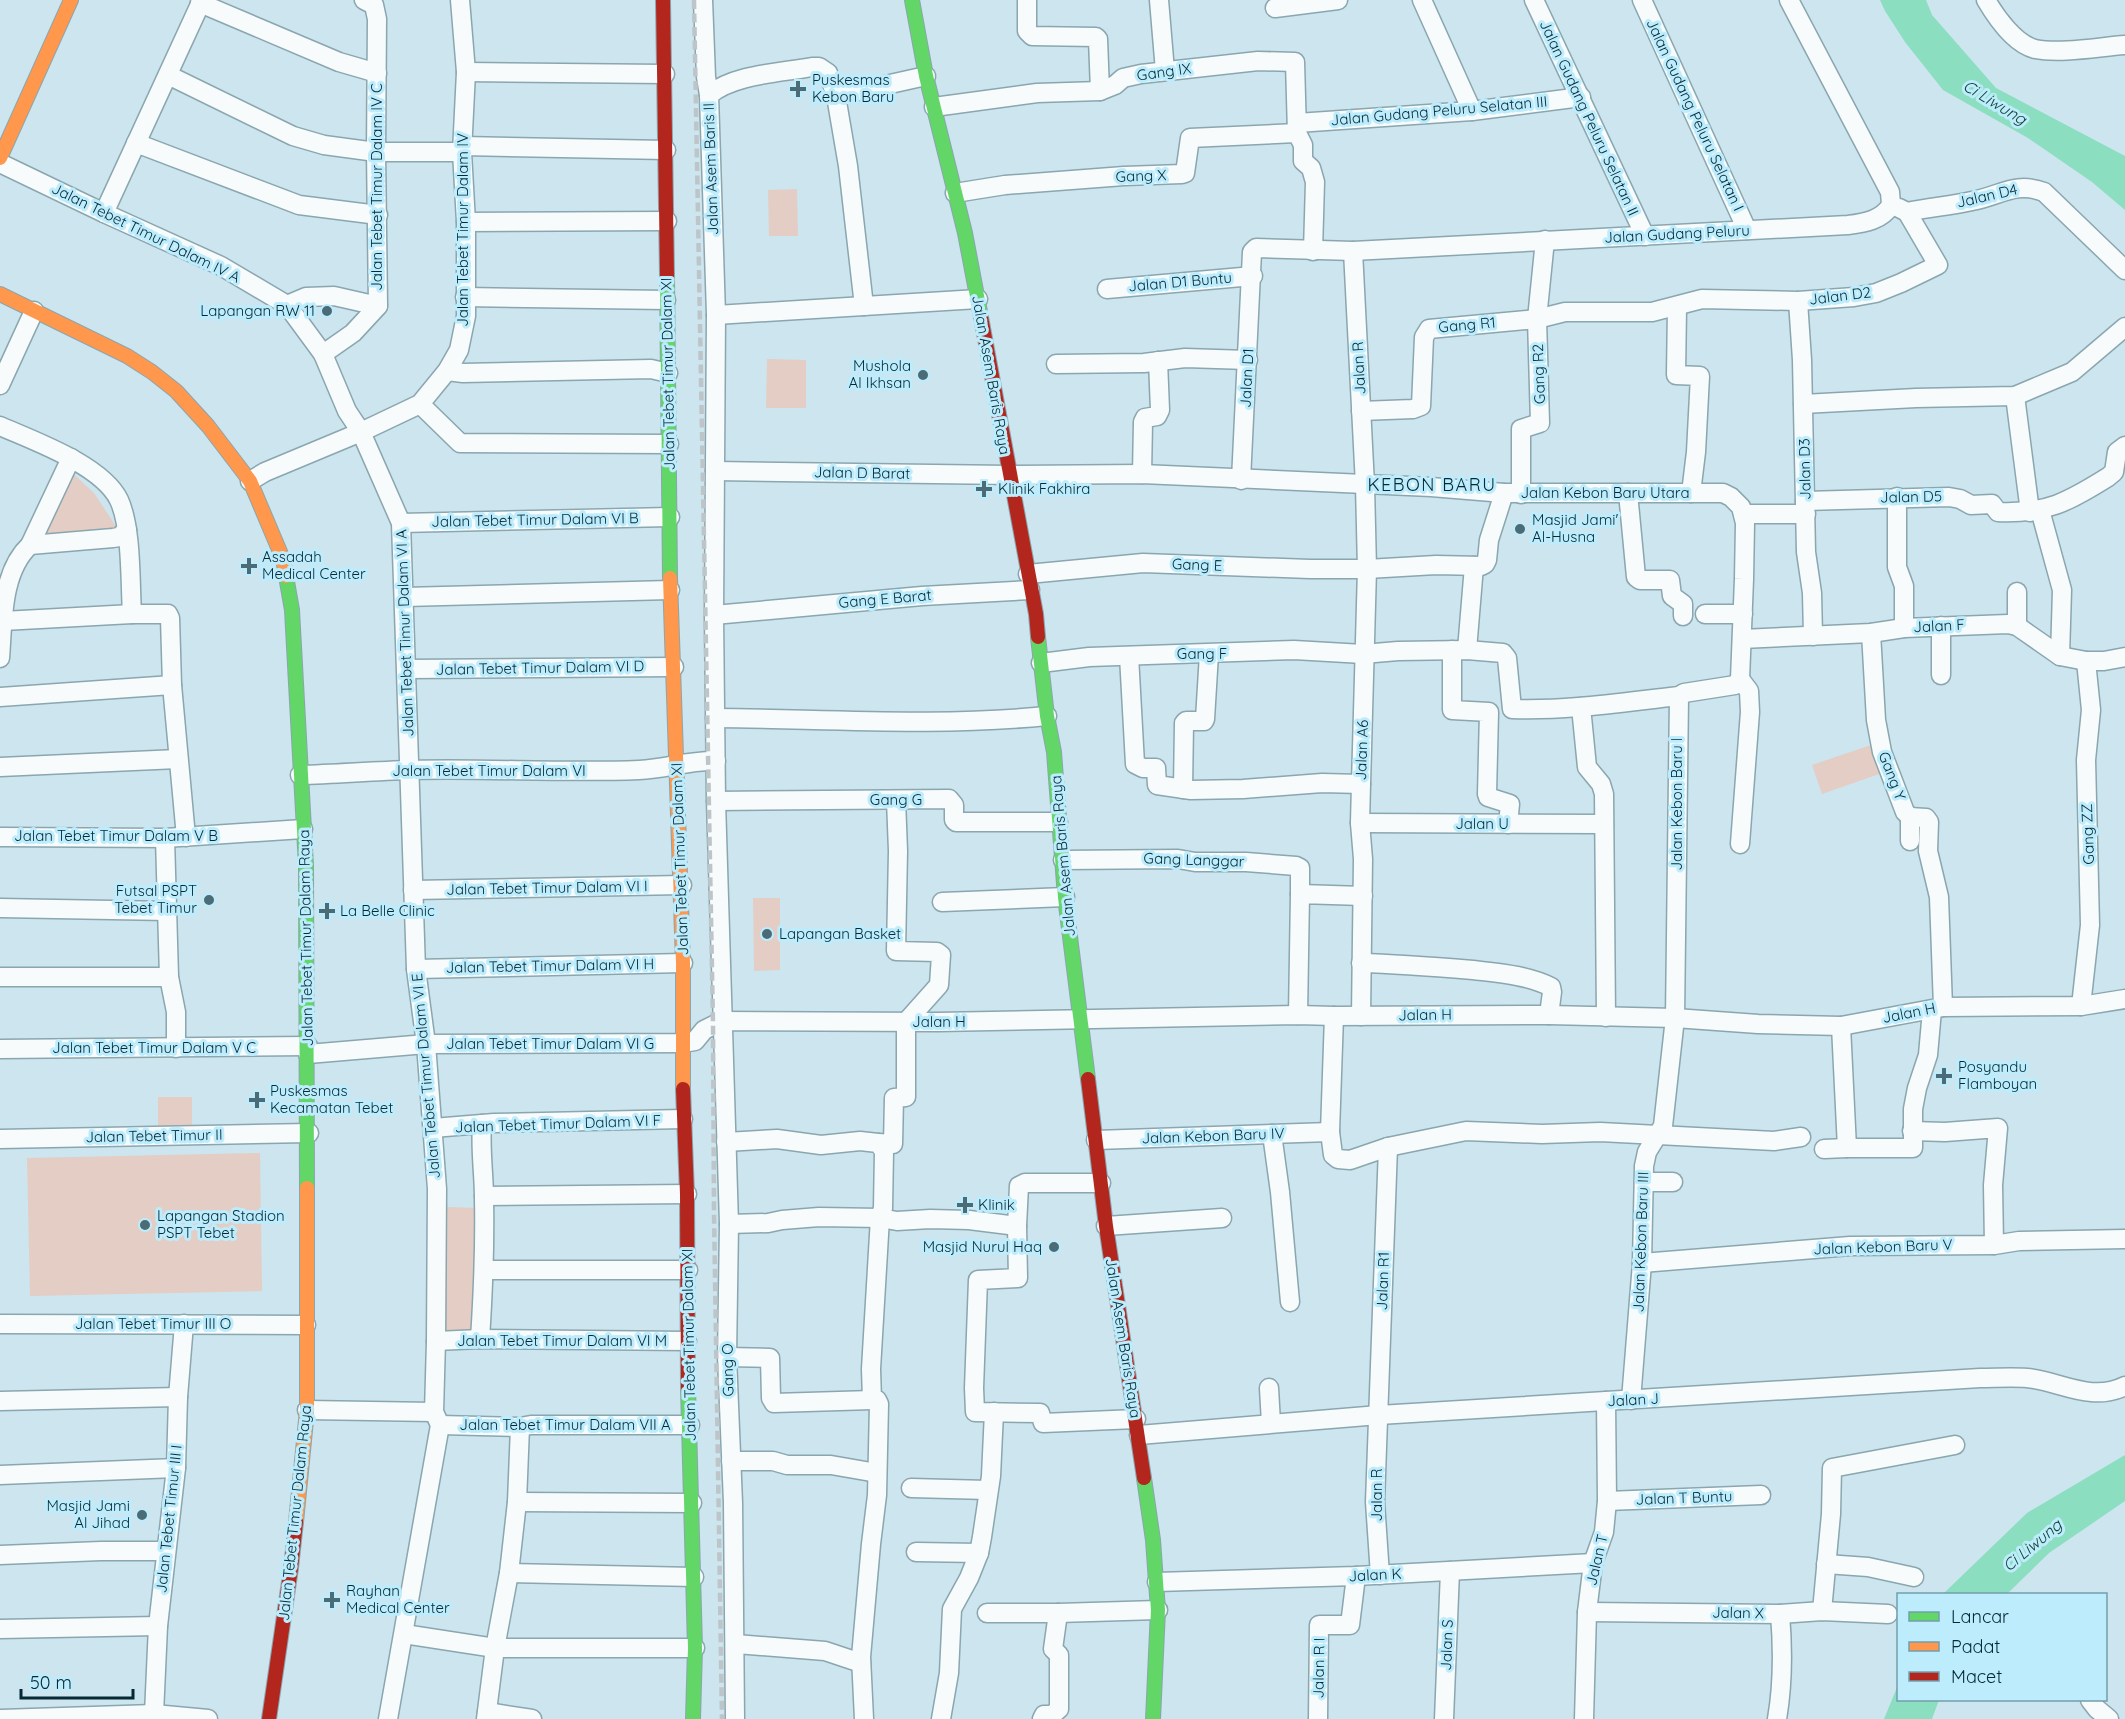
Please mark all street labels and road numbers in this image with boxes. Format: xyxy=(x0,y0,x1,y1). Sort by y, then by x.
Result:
street label: Jalan Gudang Peluru Selatan I xyxy=(1642,16,1748,214)
street label: Jalan Gudang Peluru Selatan II xyxy=(1536,17,1643,219)
street label: Gang IX xyxy=(1136,58,1192,85)
street label: Jalan Tebet Timur Dalam IV C xyxy=(367,83,386,291)
street label: Jalan Gudang Peluru Selatan III xyxy=(1330,92,1548,129)
street label: Jalan Asem Baris II xyxy=(699,103,722,236)
street label: Jalan Tebet Timur Dalam IV xyxy=(453,133,472,327)
street label: Gang X xyxy=(1115,165,1167,186)
street label: Jalan Tebet Timur Dalam IV A xyxy=(49,179,244,287)
street label: Jalan D4 xyxy=(1955,179,2019,212)
street label: Jalan Gudang Peluru xyxy=(1604,220,1750,247)
street label: Jalan D1 Buntu xyxy=(1127,268,1233,295)
street label: Jalan Tebet Timur Dalam XI xyxy=(656,277,679,471)
street label: Jalan D2 xyxy=(1808,282,1872,309)
street label: Jalan Asem Baris Raya xyxy=(968,294,1015,456)
street label: Gang R1 xyxy=(1438,313,1496,336)
street label: Jalan R xyxy=(1348,341,1369,395)
street label: Gang R2 xyxy=(1528,344,1549,404)
street label: Jalan D1 xyxy=(1235,348,1258,408)
street label: Jalan D3 xyxy=(1794,438,1815,500)
street label: Jalan D Barat xyxy=(814,462,910,483)
street label: Jalan Kebon Baru Utara xyxy=(1521,483,1690,502)
street label: Jalan D5 xyxy=(1880,486,1942,507)
street label: Jalan Tebet Timur Dalam VI B xyxy=(431,508,639,531)
street label: Jalan Tebet Timur Dalam VI A xyxy=(391,529,418,737)
street label: Gang E xyxy=(1172,554,1223,575)
street label: Gang E Barat xyxy=(838,585,932,612)
street label: Jalan F xyxy=(1913,615,1965,636)
street label: Gang F xyxy=(1177,644,1227,663)
street label: Jalan Tebet Timur Dalam VI D xyxy=(436,656,645,679)
street label: Jalan A6 xyxy=(1351,719,1372,781)
street label: Jalan Kebon Baru I xyxy=(1667,737,1686,871)
street label: Gang Y xyxy=(1875,749,1911,803)
street label: Jalan Tebet Timur Dalam VI xyxy=(392,761,586,780)
street label: Jalan Tebet Timur Dalam XI xyxy=(667,762,692,956)
street label: Jalan Asem Baris Raya xyxy=(1046,775,1079,937)
street label: Gang G xyxy=(870,790,922,809)
street label: Gang ZZ xyxy=(2077,803,2098,865)
street label: Jalan U xyxy=(1455,814,1509,833)
street label: Jalan Tebet Timur Dalam V B xyxy=(14,826,218,845)
street label: Jalan Tebet Timur Dalam Raya xyxy=(294,829,317,1047)
street label: Gang Langgar xyxy=(1143,848,1245,871)
street label: Jalan Tebet Timur Dalam VI I xyxy=(446,876,648,899)
street label: Jalan Tebet Timur Dalam VI H xyxy=(446,954,654,977)
street label: Jalan Tebet Timur Dalam VI E xyxy=(407,972,444,1180)
street label: Jalan H xyxy=(1881,998,1937,1027)
street label: Jalan H xyxy=(1398,1005,1452,1024)
street label: Jalan H xyxy=(912,1012,966,1031)
street label: Jalan Tebet Timur Dalam VI G xyxy=(446,1034,654,1053)
street label: Jalan Tebet Timur Dalam V C xyxy=(52,1038,256,1057)
street label: Jalan Tebet Timur Dalam VI F xyxy=(455,1110,661,1137)
street label: Jalan Kebon Baru IV xyxy=(1141,1124,1285,1147)
street label: Jalan Tebet Timur II xyxy=(85,1125,223,1146)
street label: Jalan Kebon Baru III xyxy=(1629,1171,1652,1313)
street label: Jalan Kebon Baru V xyxy=(1813,1235,1953,1258)
street label: Jalan Tebet Timur Dalam XI xyxy=(677,1248,700,1442)
street label: Jalan R1 xyxy=(1372,1251,1393,1311)
street label: Jalan Asem Baris Raya xyxy=(1101,1257,1146,1419)
street label: Jalan Tebet Timur III O xyxy=(75,1314,231,1333)
street label: Jalan Tebet Timur Dalam VI M xyxy=(457,1331,667,1350)
street label: Gang O xyxy=(718,1343,737,1397)
street label: Jalan J xyxy=(1607,1389,1659,1410)
street label: Jalan Tebet Timur Dalam Raya xyxy=(274,1404,315,1622)
street label: Jalan Tebet Timur Dalam VII A xyxy=(459,1415,671,1434)
street label: Jalan Tebet Timur III I xyxy=(151,1444,186,1594)
street label: Jalan R xyxy=(1367,1468,1386,1522)
street label: Jalan T Buntu xyxy=(1635,1486,1733,1509)
street label: Jalan T xyxy=(1581,1532,1612,1587)
street label: Jalan K xyxy=(1348,1564,1402,1585)
street label: Jalan X xyxy=(1712,1603,1764,1622)
street label: Jalan S xyxy=(1436,1619,1457,1671)
street label: Jalan R I xyxy=(1308,1637,1329,1699)

